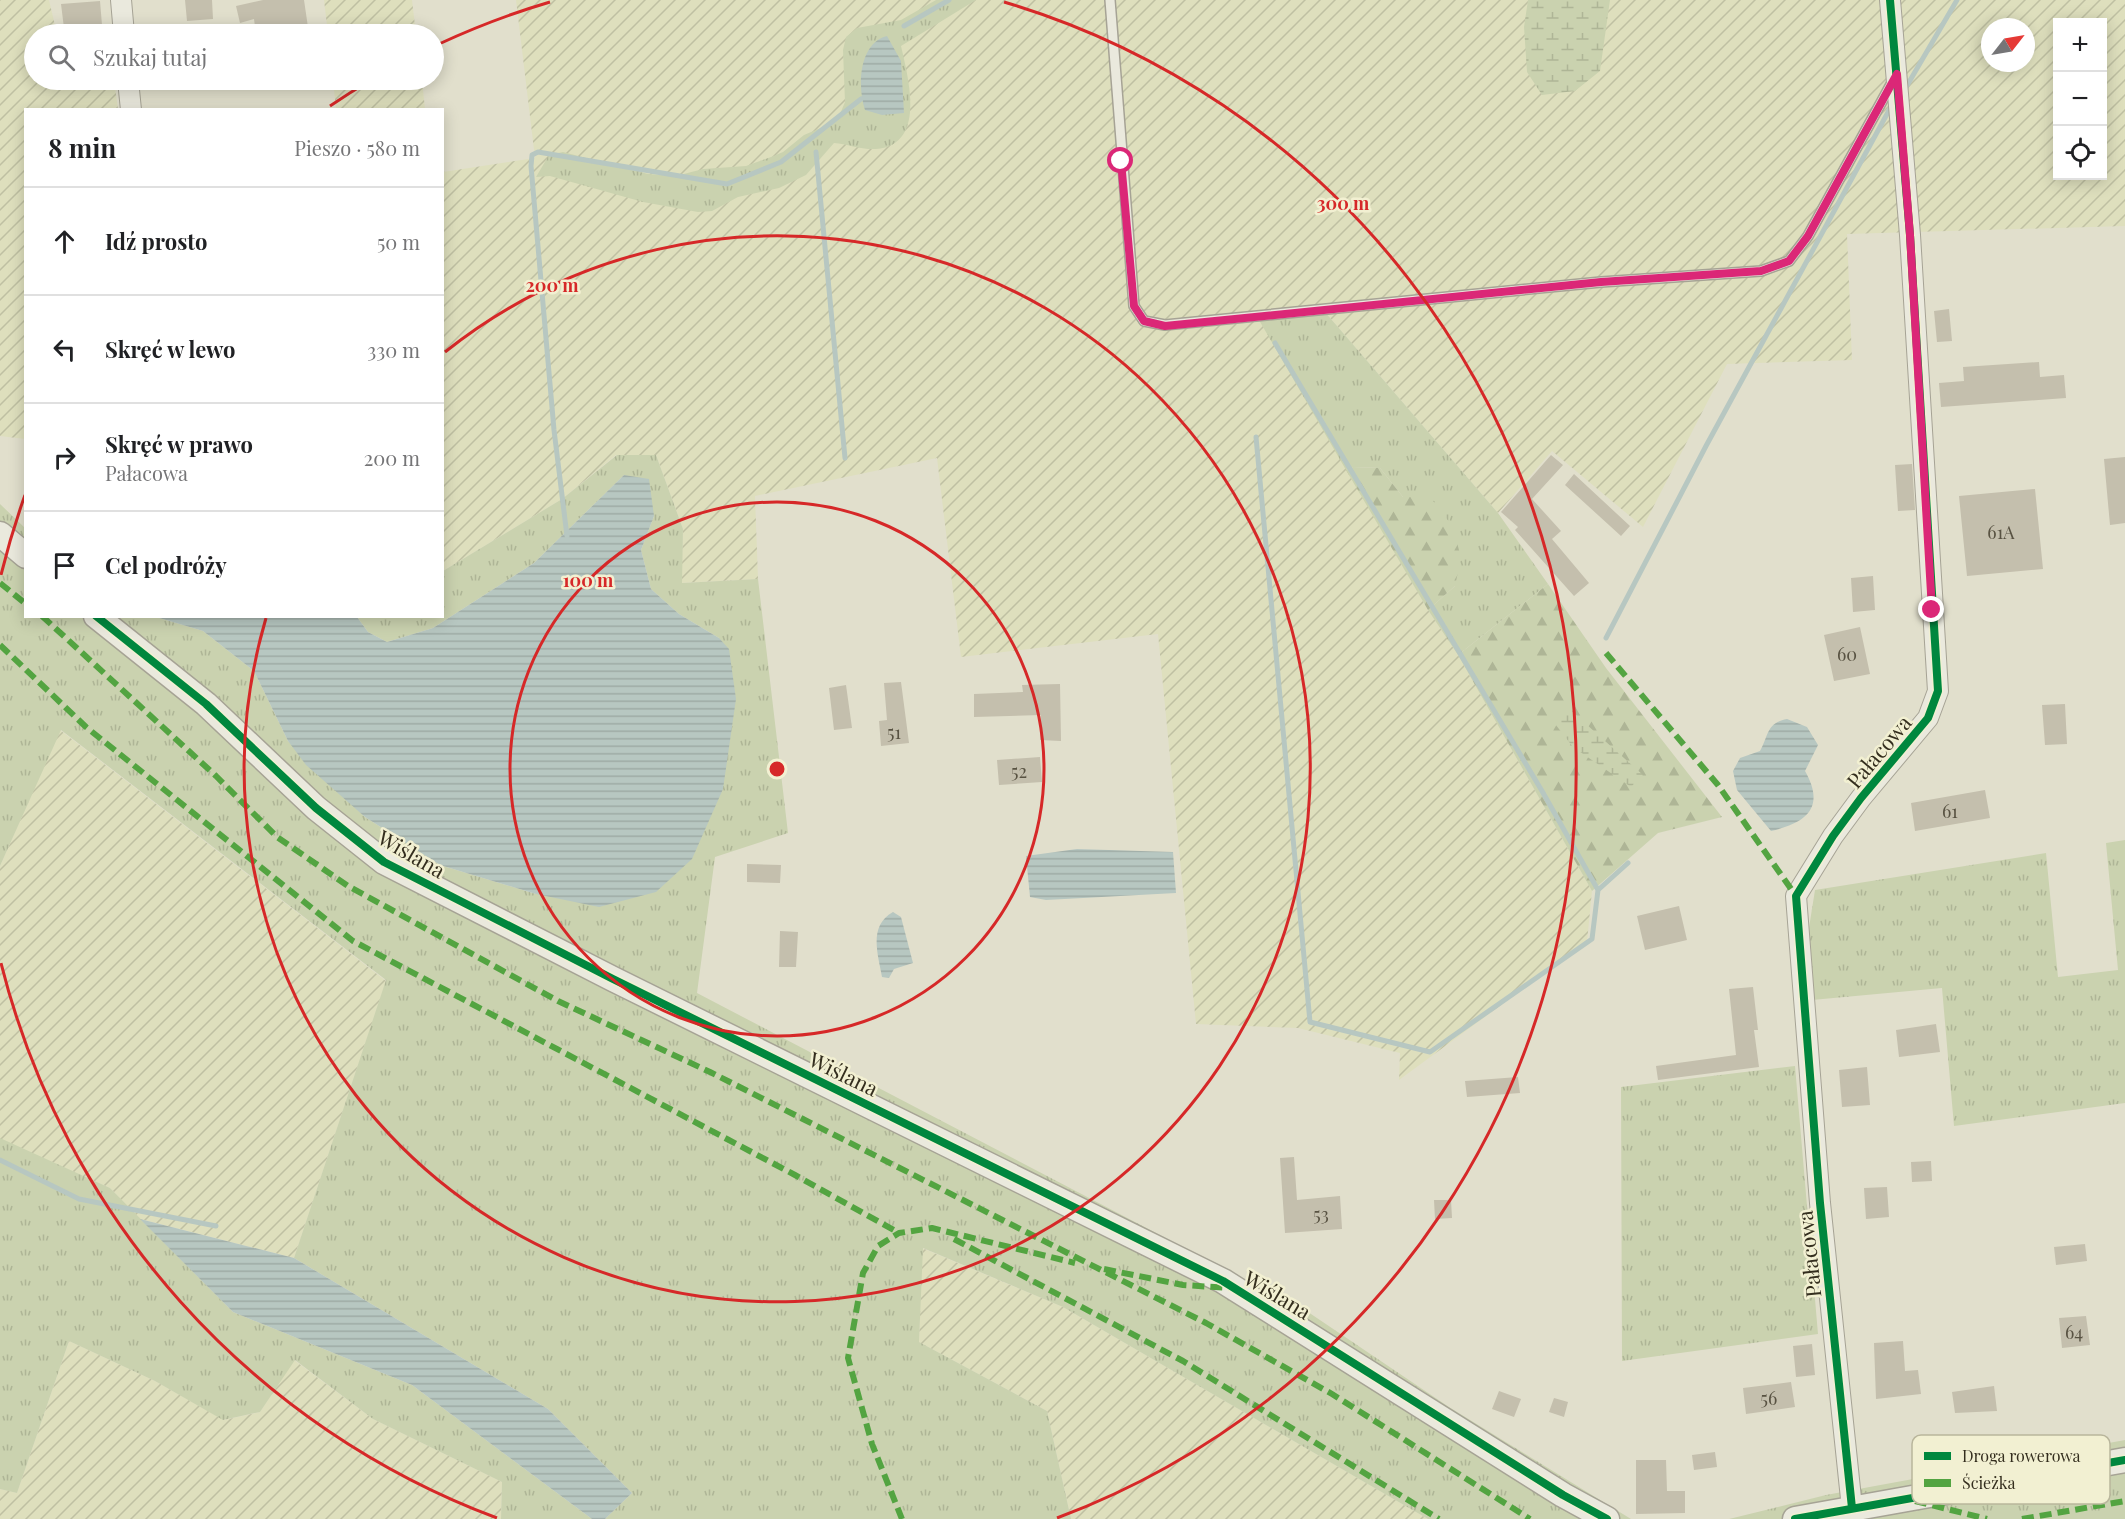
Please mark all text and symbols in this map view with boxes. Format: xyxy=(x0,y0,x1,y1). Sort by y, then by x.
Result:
north arrow xyxy=(1981,18,2035,72)
map controls xyxy=(2053,18,2107,180)
button: + xyxy=(2053,18,2107,72)
search box xyxy=(24,24,444,90)
icon: search xyxy=(45,41,78,74)
text: Szukaj tutaj xyxy=(93,42,207,72)
button: − xyxy=(2053,72,2107,126)
button: locate xyxy=(2053,126,2107,180)
text: 8 min xyxy=(48,130,116,165)
text: Pieszo · 580 m xyxy=(294,134,420,161)
route start xyxy=(1107,147,1133,173)
text: 300 m xyxy=(1317,191,1370,215)
icon: ahead xyxy=(48,225,81,258)
text: Idź prosto xyxy=(105,226,207,256)
text: 50 m xyxy=(377,228,420,255)
text: 200 m xyxy=(525,273,579,297)
icon: left xyxy=(48,333,81,366)
text: Skręć w lewo xyxy=(105,334,236,364)
text: 330 m xyxy=(367,336,420,363)
text: Skręć w prawo xyxy=(105,429,253,459)
icon: right xyxy=(48,441,81,474)
text: 200 m xyxy=(364,444,420,471)
text: Pałacowa xyxy=(105,459,188,486)
house number: 61A xyxy=(1987,520,2015,544)
icon: arrive xyxy=(48,549,81,582)
text: Cel podróży xyxy=(105,550,227,580)
text: 100 m xyxy=(563,568,614,592)
route end xyxy=(1918,596,1944,622)
house number: 60 xyxy=(1837,642,1857,666)
street label: Pałacowa xyxy=(1839,708,1917,793)
house number: 51 xyxy=(887,720,901,744)
centre of rings xyxy=(767,759,787,779)
house number: 52 xyxy=(1011,759,1027,783)
house number: 61 xyxy=(1942,799,1958,823)
street label: Wiślana xyxy=(372,822,451,884)
street label: Wiślana xyxy=(804,1044,884,1102)
house number: 53 xyxy=(1313,1202,1329,1226)
street label: Pałacowa xyxy=(1789,1209,1826,1299)
street label: Wiślana xyxy=(1238,1263,1317,1325)
house number: 64 xyxy=(2065,1320,2083,1344)
house number: 56 xyxy=(1761,1386,1777,1410)
legend xyxy=(1912,1435,2110,1504)
text: Droga rowerowa xyxy=(1962,1445,2081,1466)
text: Ścieżka xyxy=(1962,1472,2015,1493)

